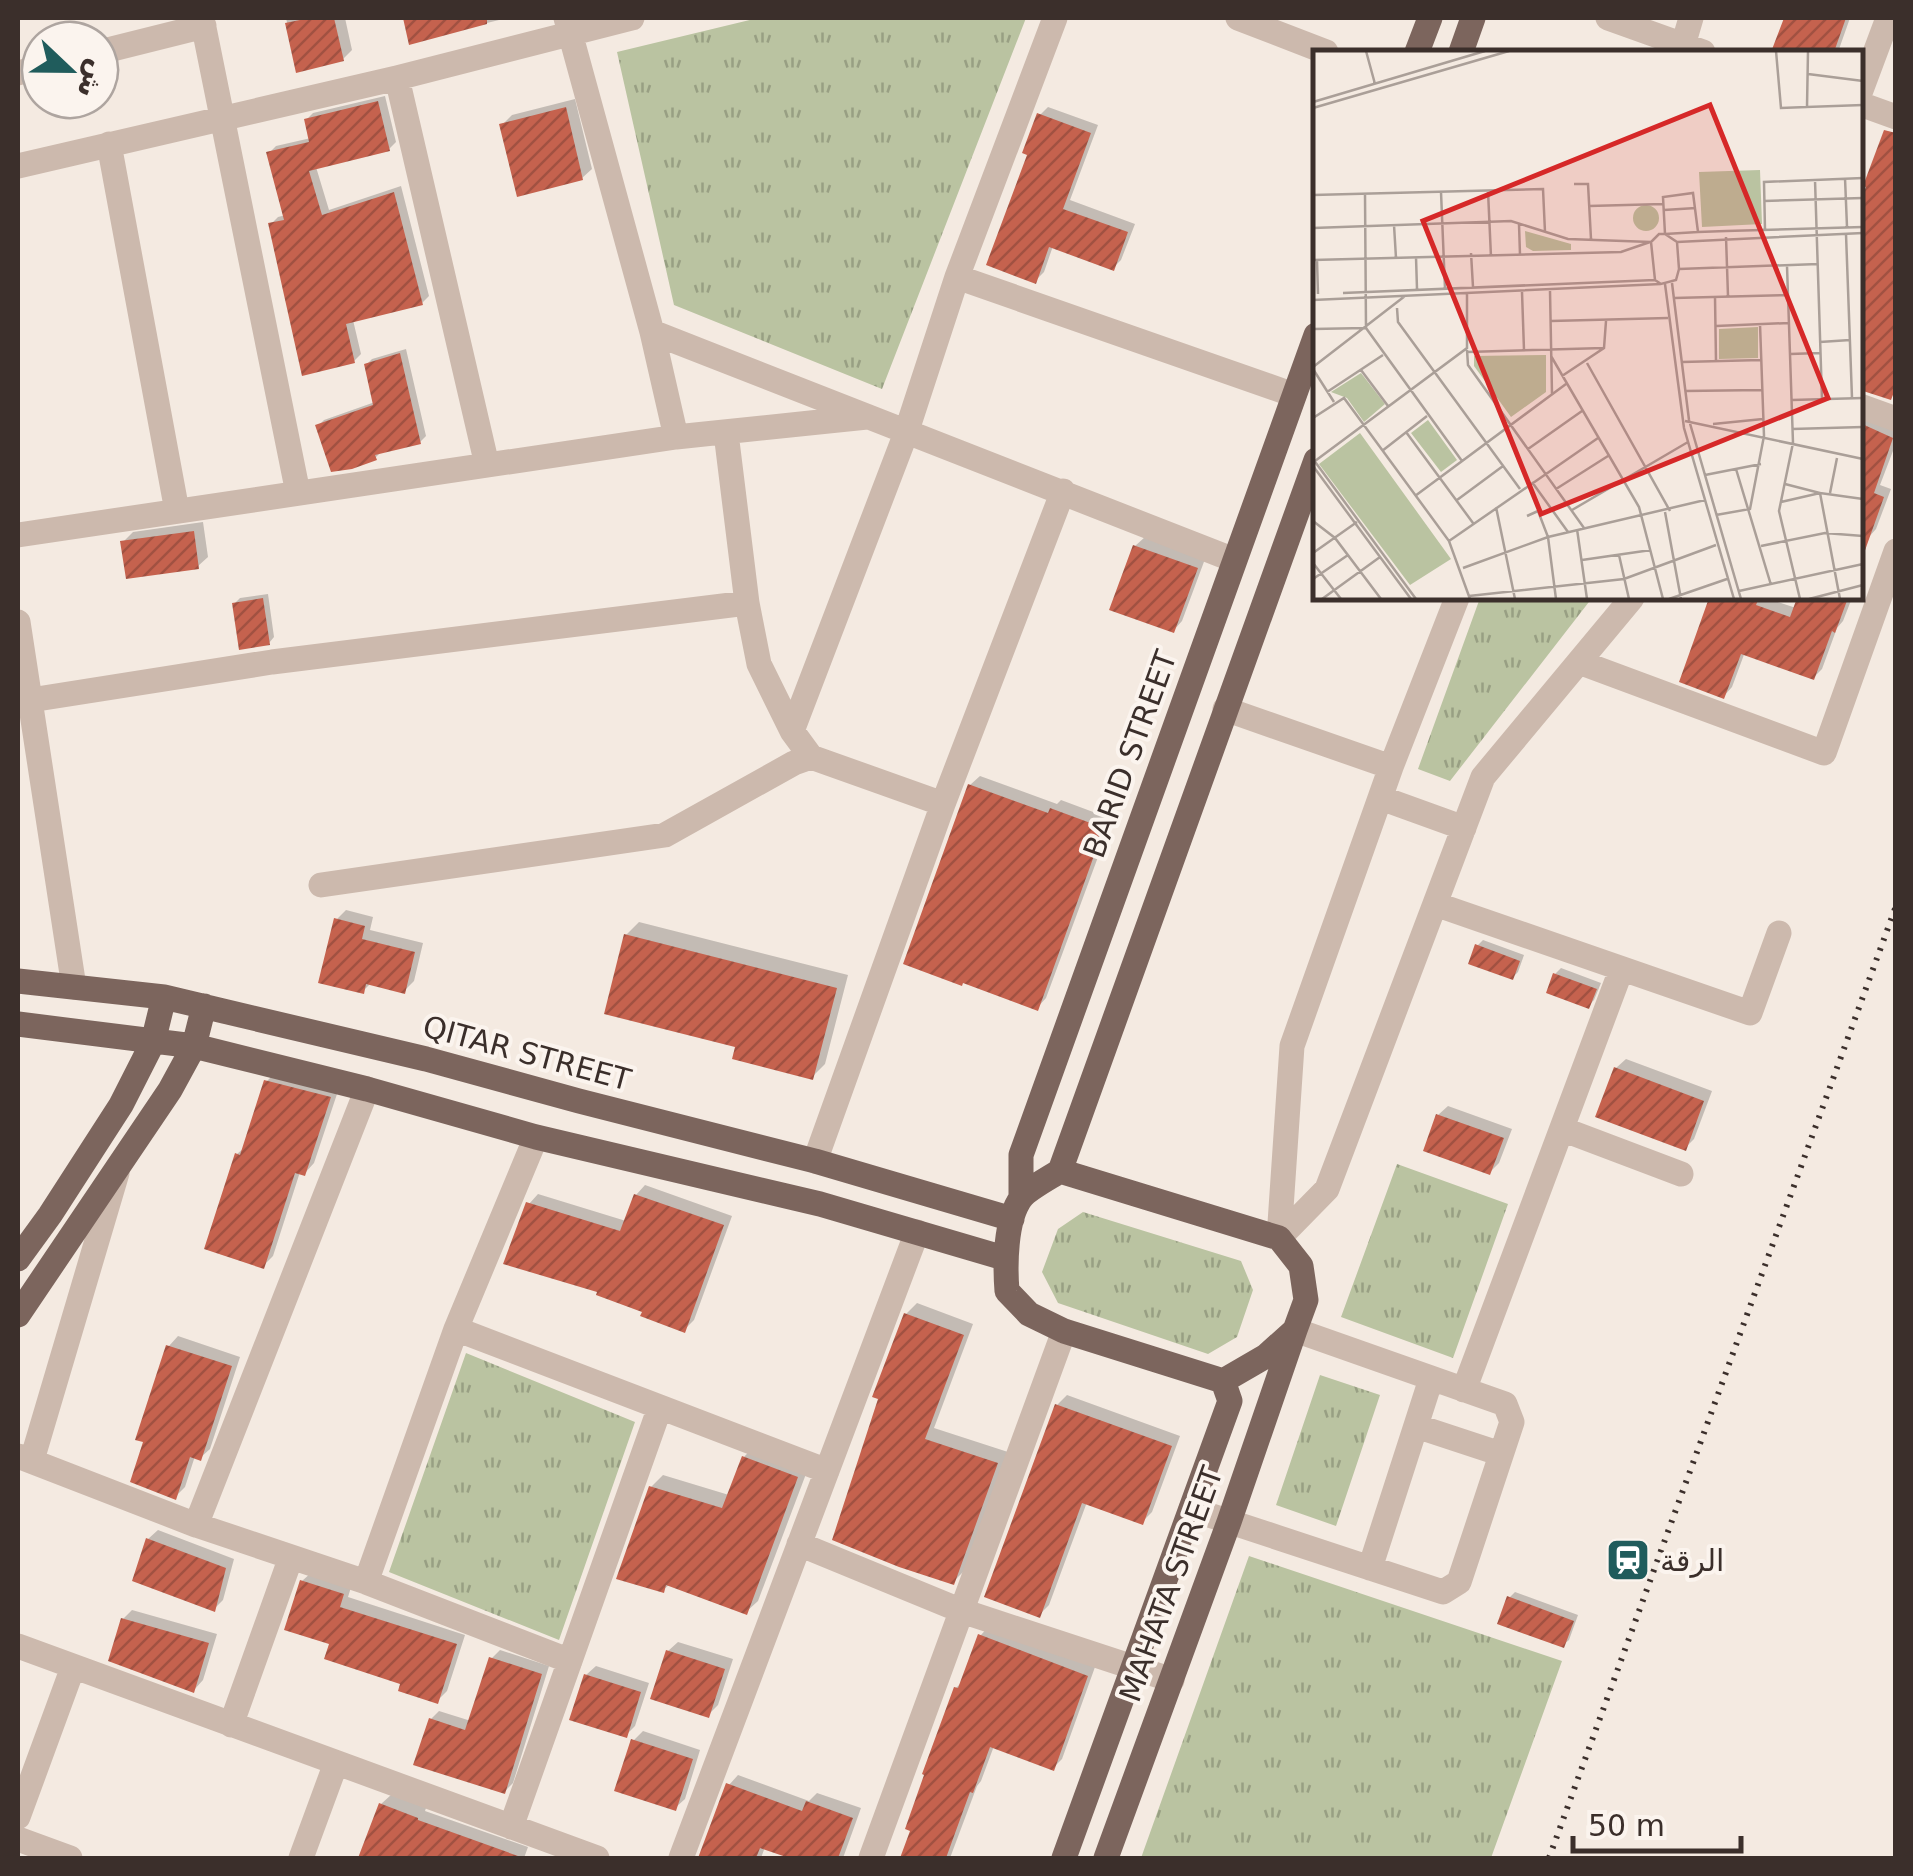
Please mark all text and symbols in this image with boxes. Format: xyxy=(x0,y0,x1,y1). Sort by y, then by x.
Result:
north arrow xyxy=(20,20,120,120)
inset map xyxy=(1313,50,1863,600)
text: ش xyxy=(70,55,115,103)
street label: BARID STREET xyxy=(1076,645,1184,862)
street label: QITAR STREET xyxy=(419,1008,635,1098)
street label: MAHATA STREET xyxy=(1112,1461,1230,1706)
station icon: الرقة xyxy=(1605,1537,1651,1583)
place label: الرقة xyxy=(1660,1543,1724,1578)
scale bar xyxy=(1573,1791,1740,1853)
text: 50 m xyxy=(1588,1808,1665,1843)

